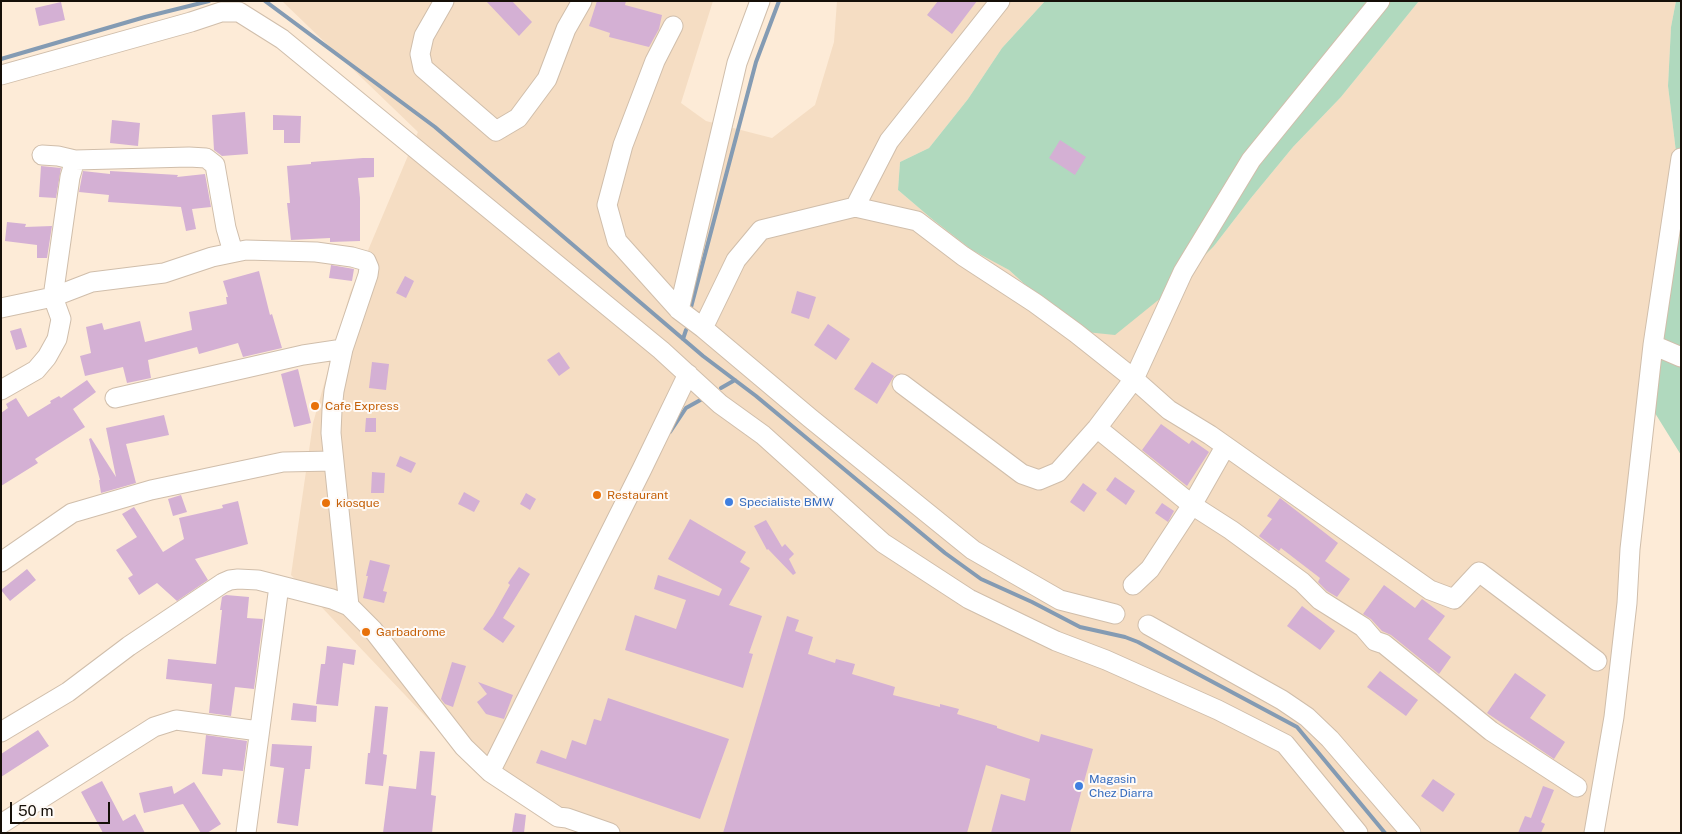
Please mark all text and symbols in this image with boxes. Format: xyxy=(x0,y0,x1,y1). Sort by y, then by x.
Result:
place label: Cafe Express xyxy=(325,399,399,413)
marker: Cafe Express xyxy=(309,400,321,412)
place label: Restaurant xyxy=(607,488,668,502)
marker: Restaurant xyxy=(591,489,603,501)
place label: Specialiste BMW xyxy=(739,495,834,509)
place label: kiosque xyxy=(336,496,379,510)
marker: Specialiste BMW xyxy=(723,496,735,508)
marker: kiosque xyxy=(320,497,332,509)
place label: Garbadrome xyxy=(376,625,446,639)
marker: Garbadrome xyxy=(360,626,372,638)
place label: Magasin Chez Diarra xyxy=(1089,772,1153,800)
marker: Magasin Chez Diarra xyxy=(1073,780,1085,792)
scale bar xyxy=(12,792,112,824)
text: 50 m xyxy=(18,802,53,819)

